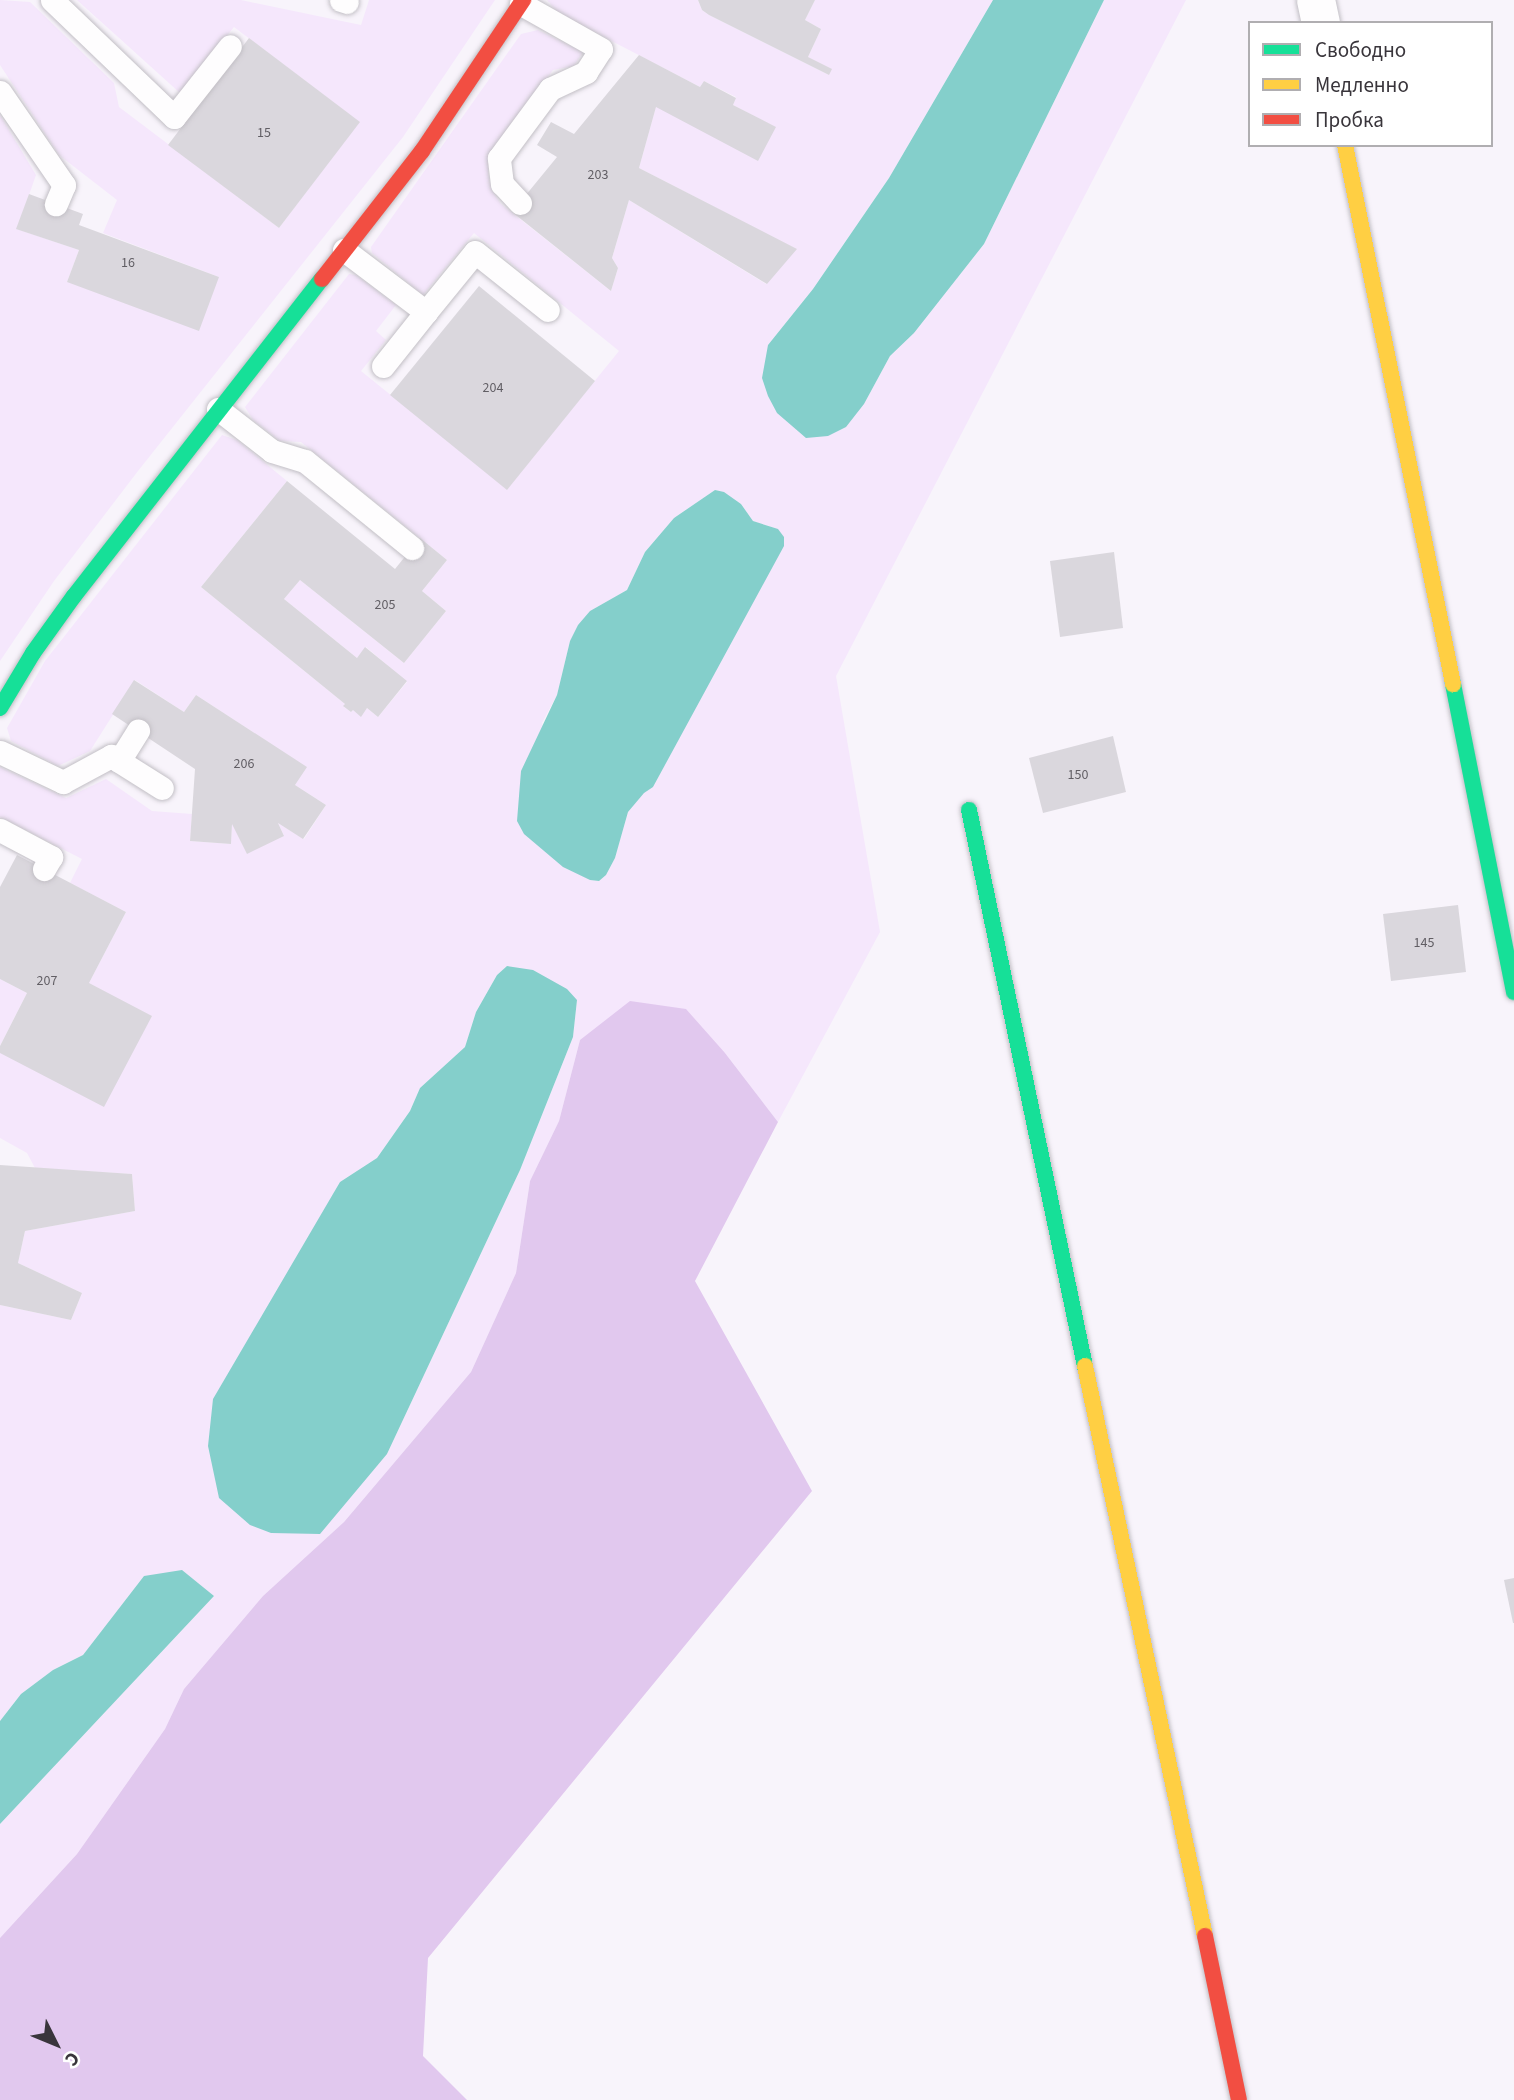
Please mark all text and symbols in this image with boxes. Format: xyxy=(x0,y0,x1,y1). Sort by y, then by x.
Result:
legend xyxy=(1248,21,1493,147)
text: Свободно xyxy=(1315,35,1406,65)
text: Медленно xyxy=(1315,70,1409,100)
text: Пробка xyxy=(1315,105,1384,135)
house number: 15 xyxy=(257,125,271,141)
house number: 203 xyxy=(588,167,608,183)
house number: 16 xyxy=(121,255,135,271)
house number: 204 xyxy=(483,380,503,396)
house number: 205 xyxy=(375,597,395,613)
house number: 206 xyxy=(234,756,254,772)
house number: 150 xyxy=(1068,767,1088,783)
house number: 145 xyxy=(1414,935,1434,951)
house number: 207 xyxy=(37,973,57,989)
north arrow xyxy=(21,2009,91,2079)
text: С xyxy=(58,2045,85,2072)

